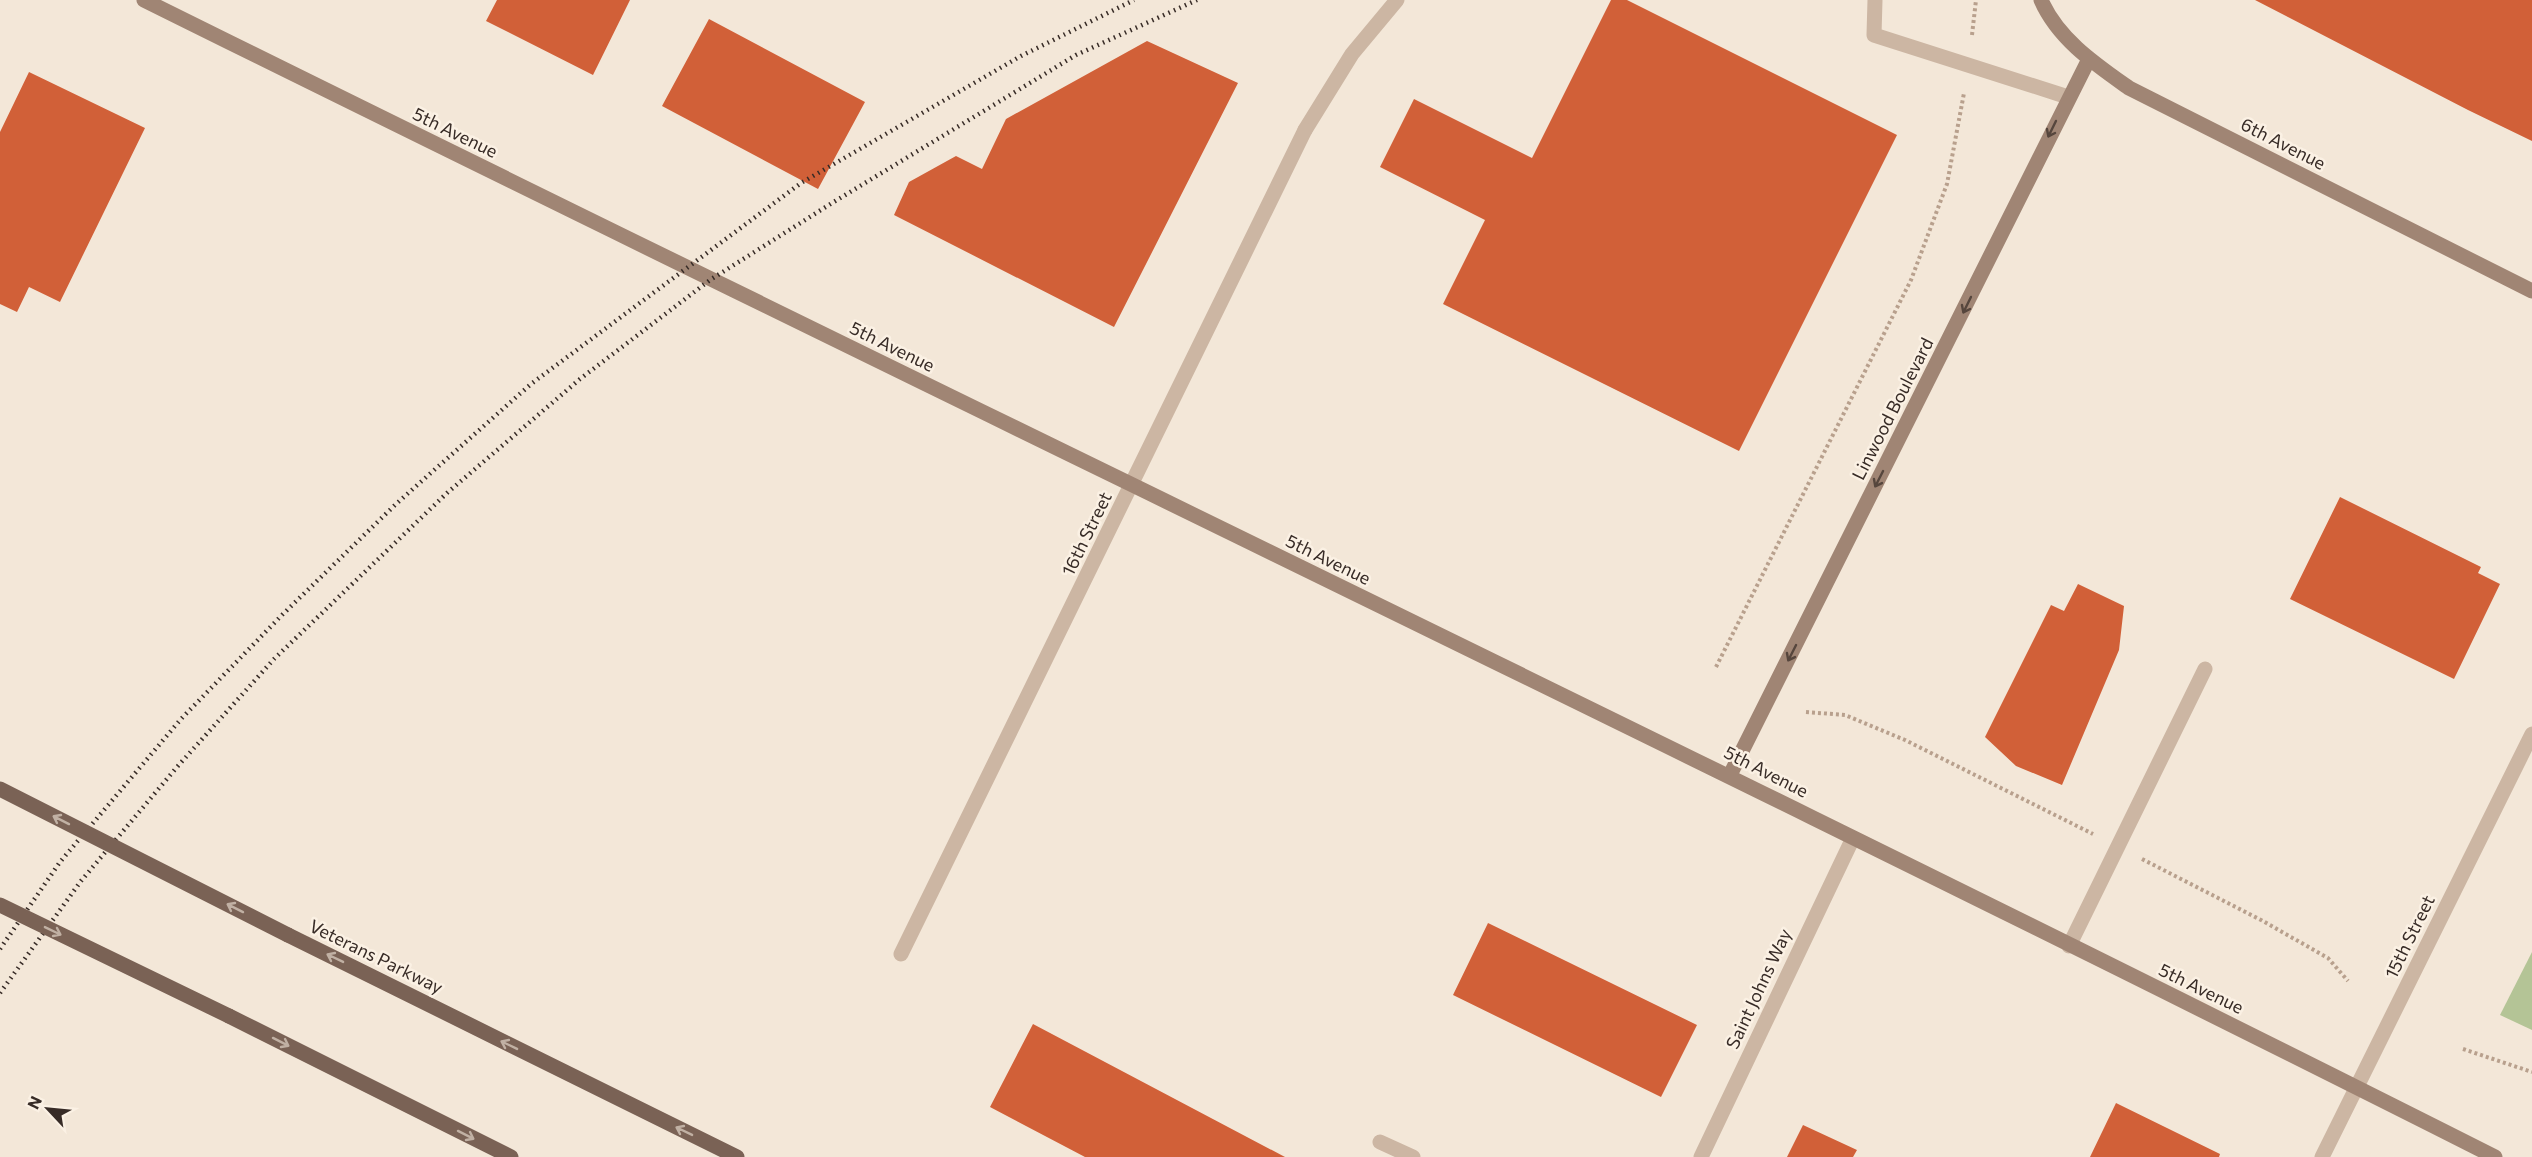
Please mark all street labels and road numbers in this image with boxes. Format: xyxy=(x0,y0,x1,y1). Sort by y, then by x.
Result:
street label: 5th Avenue xyxy=(409,102,501,162)
street label: 6th Avenue xyxy=(2237,112,2329,174)
street label: 5th Avenue xyxy=(846,316,938,376)
street label: Linwood Boulevard xyxy=(1847,334,1937,483)
street label: 16th Street xyxy=(1056,488,1116,579)
street label: 5th Avenue xyxy=(1282,529,1374,589)
street label: 5th Avenue xyxy=(1721,741,1812,802)
street label: 15th Street xyxy=(2379,891,2439,982)
street label: Veterans Parkway xyxy=(306,914,447,998)
street label: Saint Johns Way xyxy=(1721,925,1796,1052)
street label: 5th Avenue xyxy=(2155,958,2247,1018)

